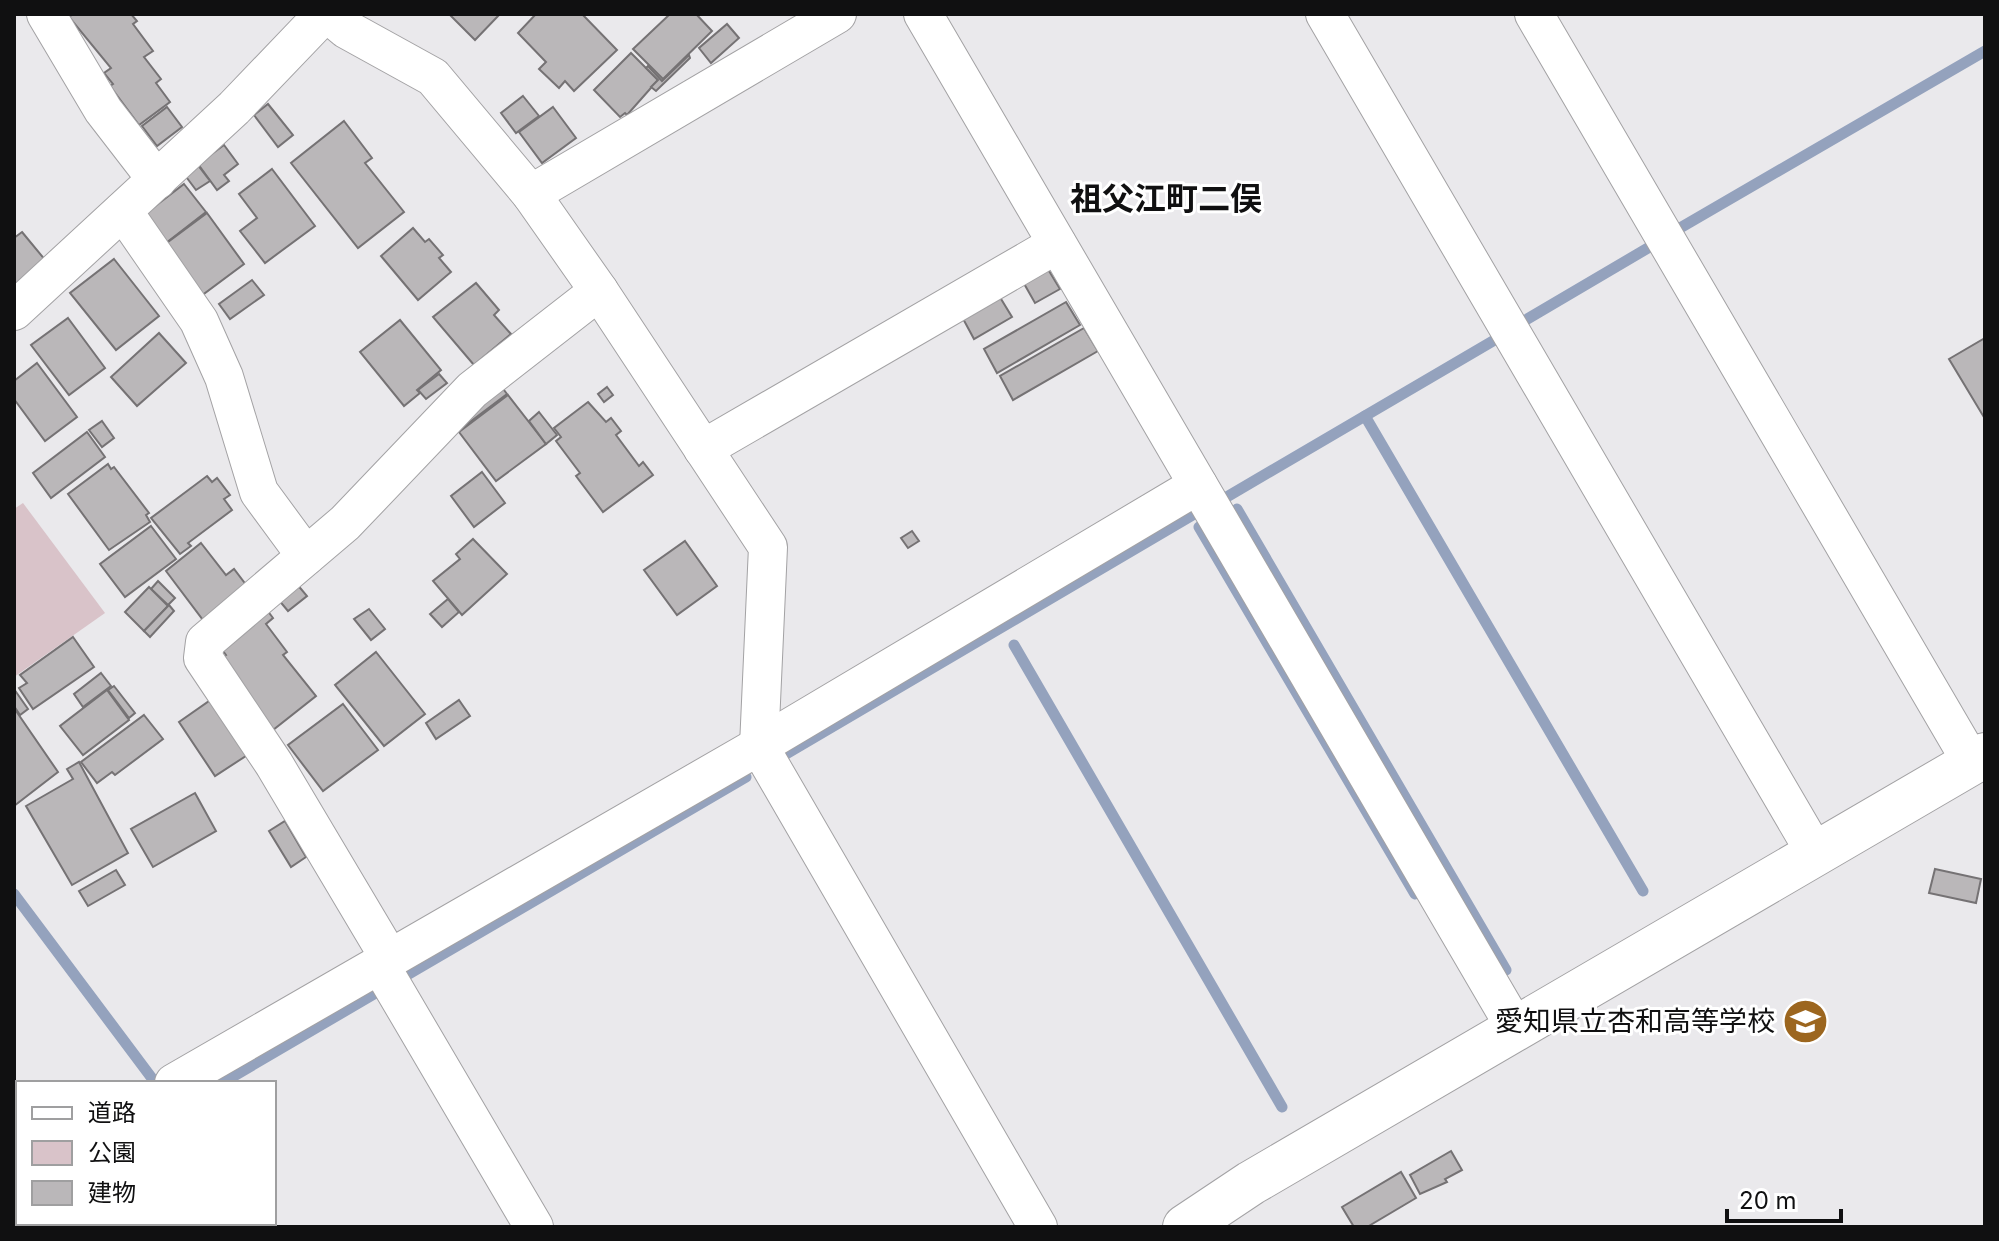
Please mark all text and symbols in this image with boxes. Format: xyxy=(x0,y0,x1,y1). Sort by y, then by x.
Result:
district label: 祖父江町二俣 xyxy=(1070,179,1262,218)
school or university icon: 愛知県立杏和高等学校 xyxy=(1782,997,1830,1045)
place label: 愛知県立杏和高等学校 xyxy=(1495,1004,1775,1038)
legend xyxy=(16,1081,276,1225)
text: 道路 xyxy=(88,1098,136,1127)
text: 公園 xyxy=(88,1138,136,1167)
scale bar xyxy=(1727,1173,1841,1223)
text: 建物 xyxy=(88,1178,136,1207)
text: 20 m xyxy=(1739,1186,1797,1215)

